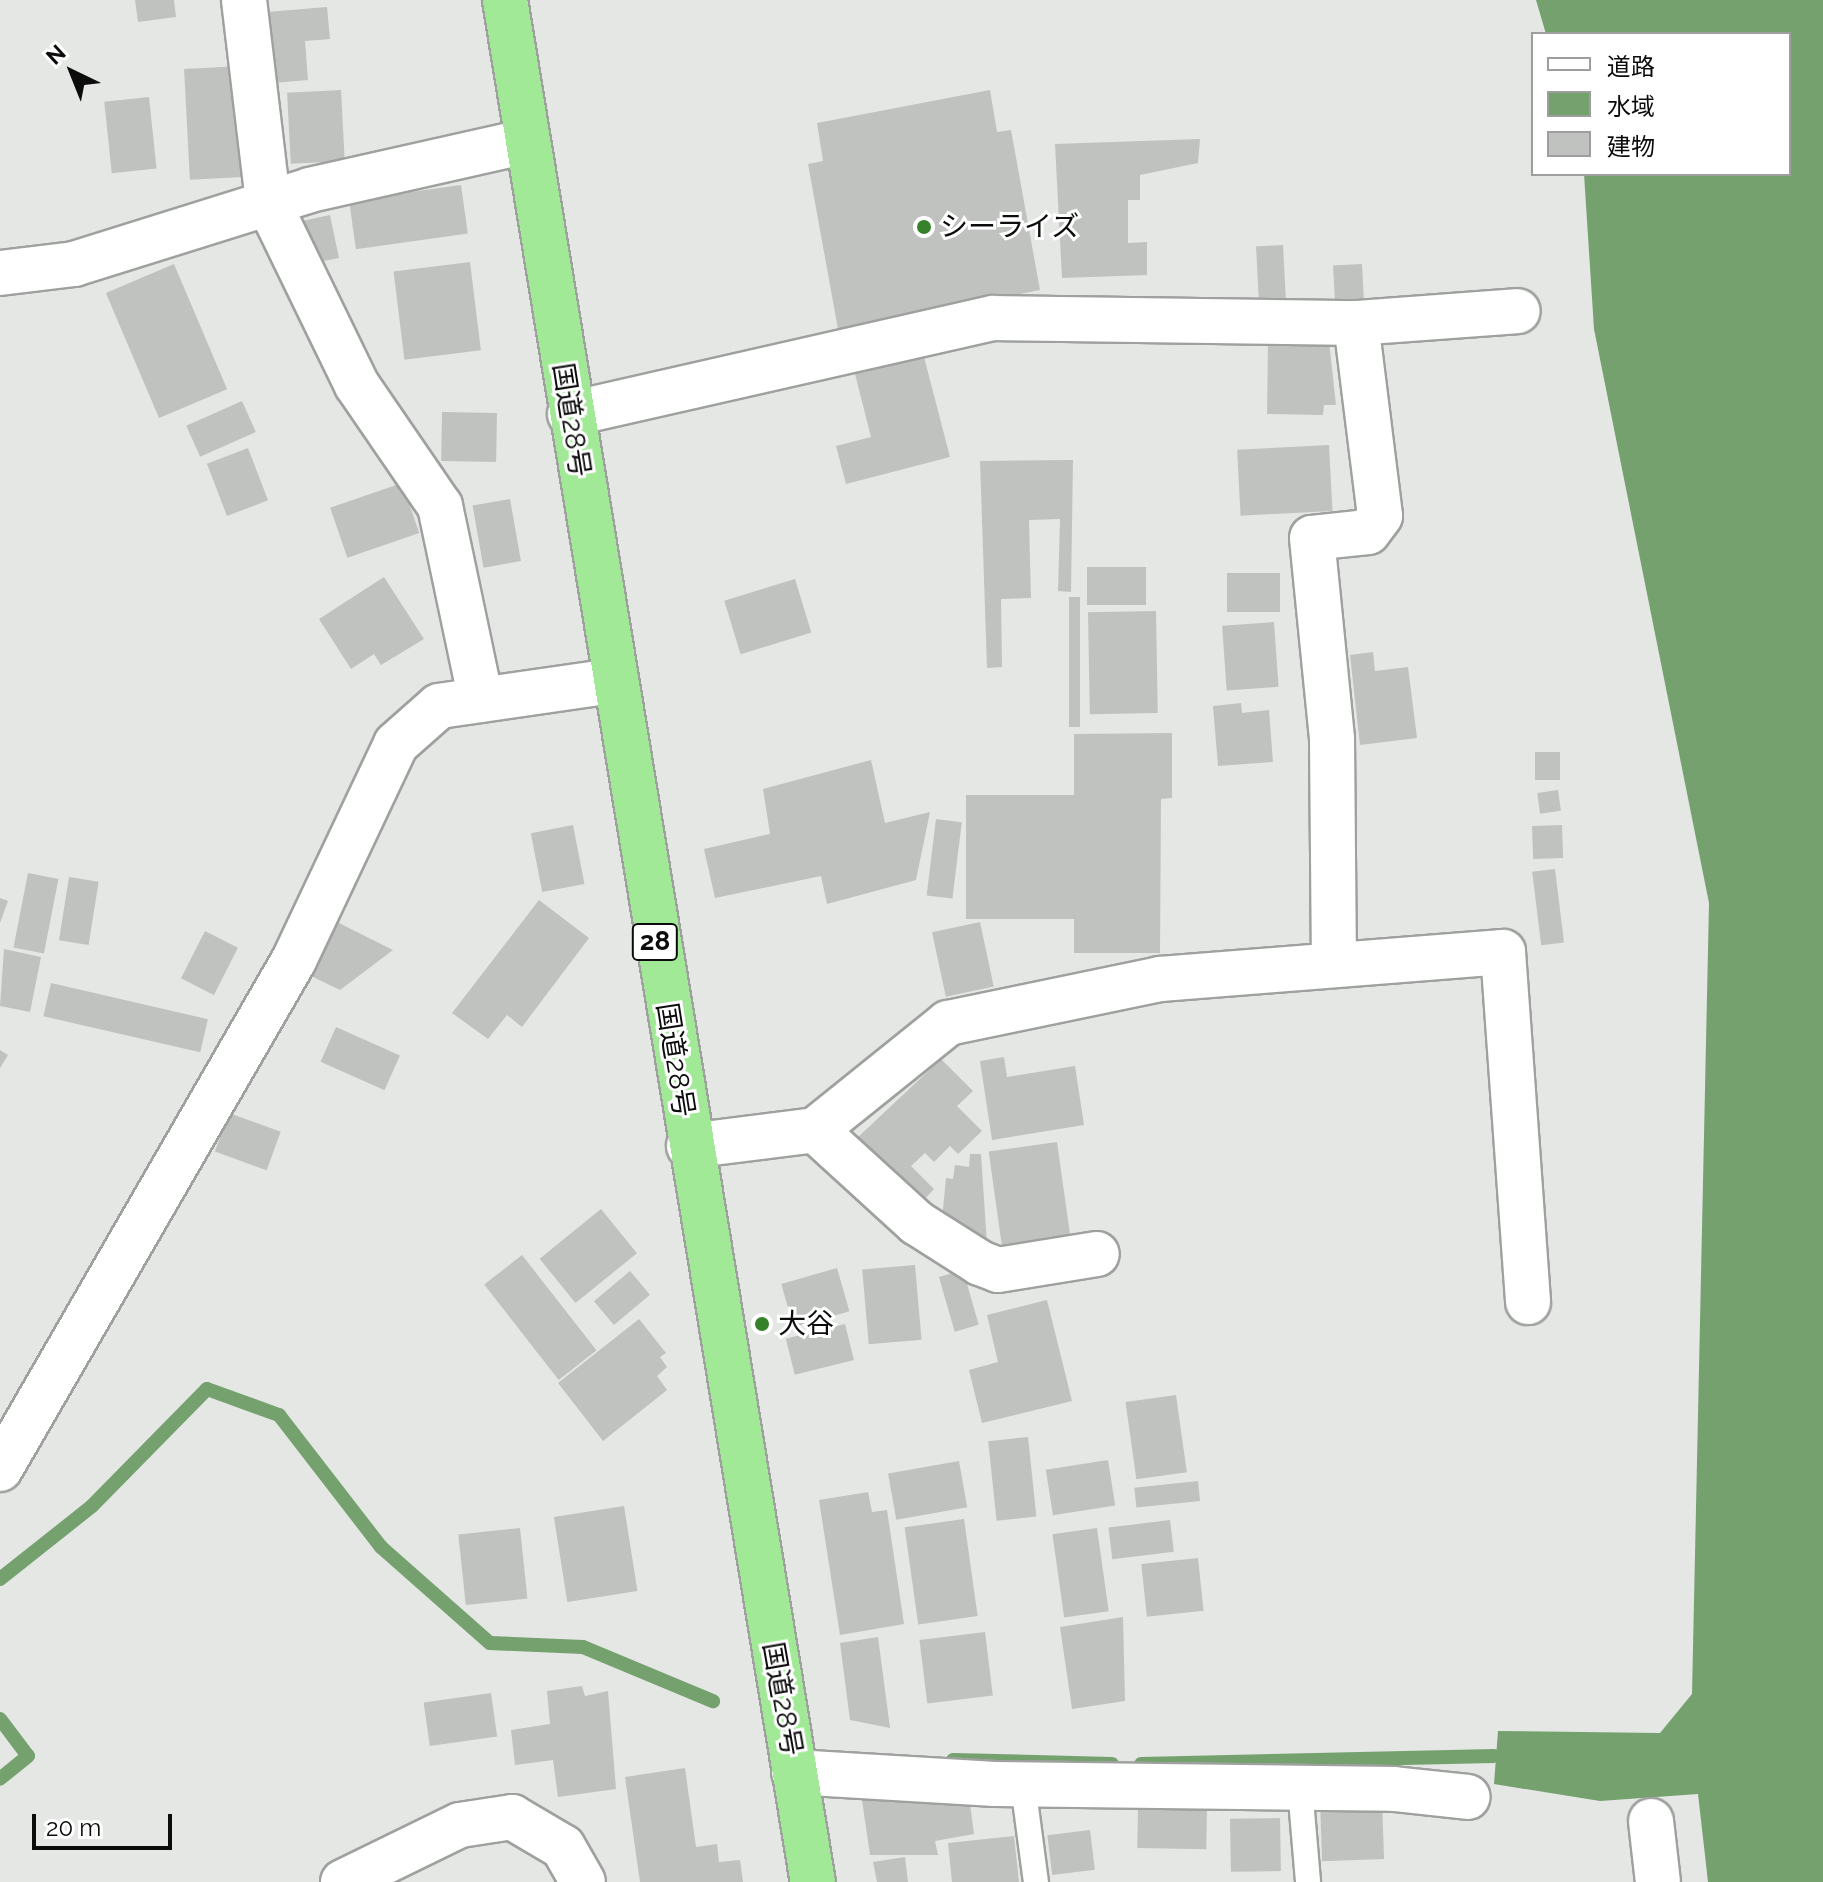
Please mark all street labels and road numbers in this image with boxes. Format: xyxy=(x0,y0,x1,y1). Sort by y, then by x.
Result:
street label: 国道28号 xyxy=(545,360,597,480)
road number: 28 xyxy=(631,920,679,964)
street label: 国道28号 xyxy=(649,1000,701,1120)
street label: 国道28号 xyxy=(755,1639,809,1759)

